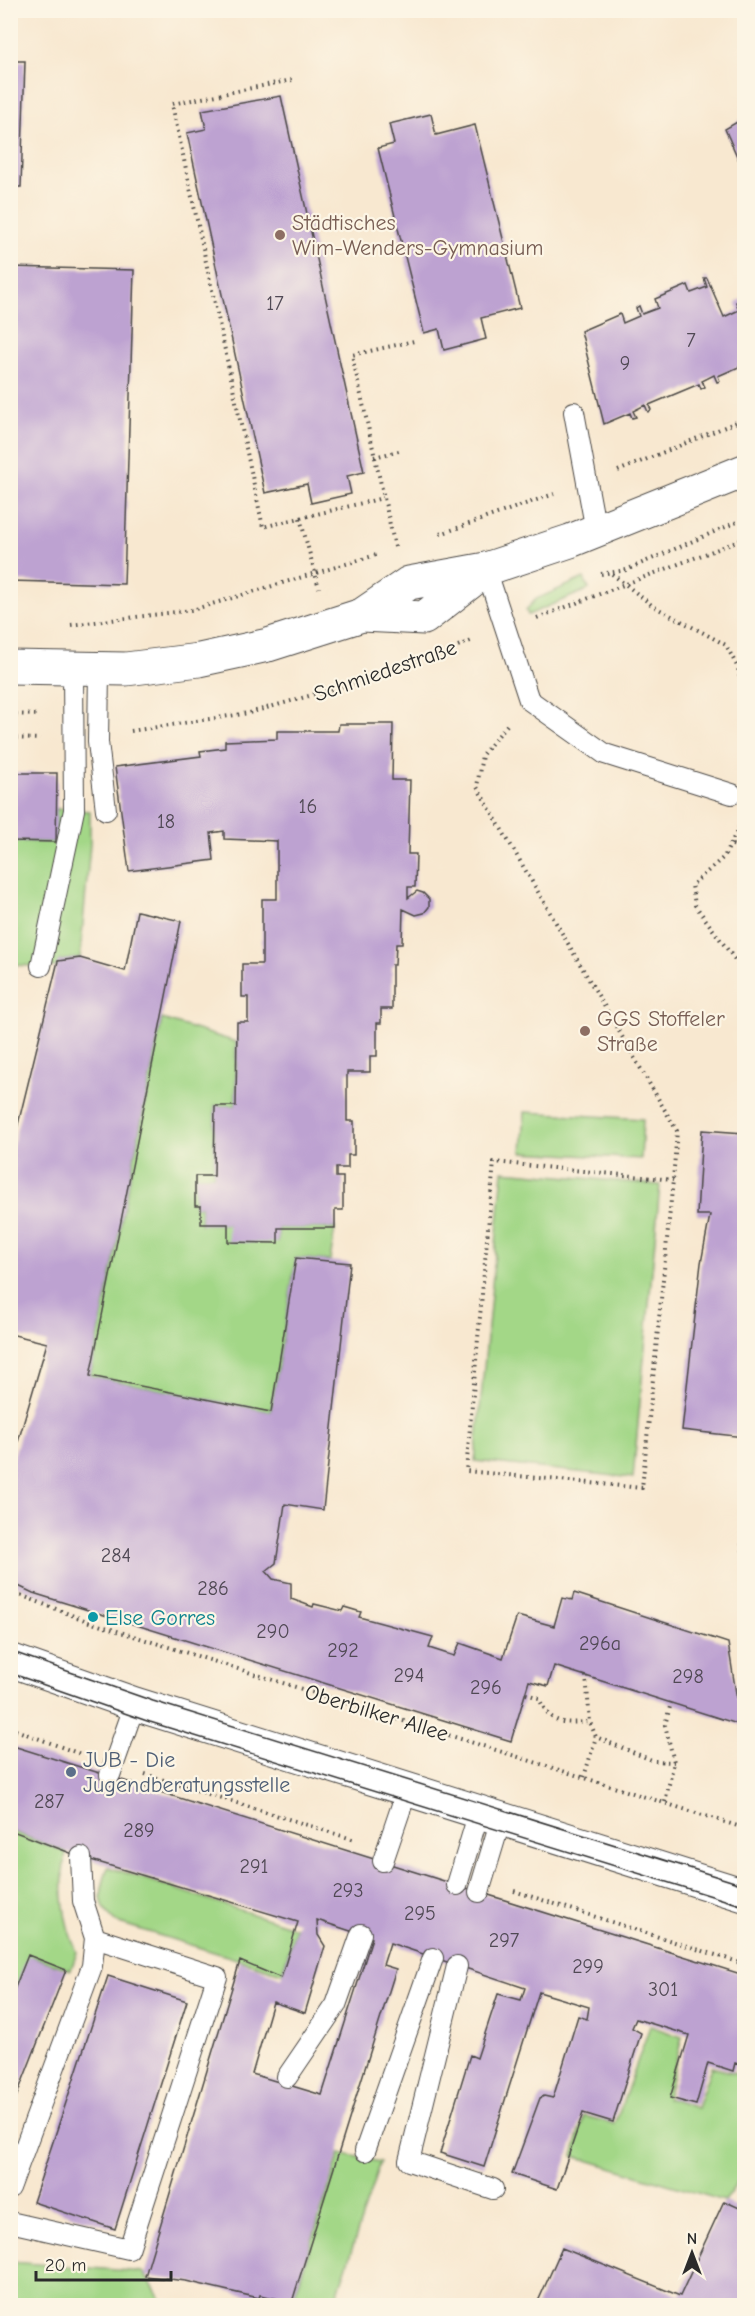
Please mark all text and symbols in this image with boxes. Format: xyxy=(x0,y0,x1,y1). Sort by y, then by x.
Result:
place label: Städtisches Wim-Wenders-Gymnasium xyxy=(292,210,544,261)
marker: Städtisches Wim-Wenders-Gymnasium xyxy=(273,228,287,242)
house number: 17 xyxy=(266,292,284,315)
house number: 7 xyxy=(686,329,696,352)
house number: 9 xyxy=(620,352,630,375)
street label: Schmiedestraße xyxy=(311,634,460,708)
house number: 16 xyxy=(299,795,317,818)
house number: 18 xyxy=(157,810,175,833)
place label: GGS Stoffeler Straße xyxy=(597,1006,725,1057)
marker: GGS Stoffeler Straße xyxy=(578,1024,592,1038)
house number: 284 xyxy=(101,1544,131,1567)
house number: 286 xyxy=(197,1577,229,1600)
place label: Else Gorres xyxy=(105,1605,215,1631)
marker: Else Gorres xyxy=(86,1610,100,1624)
house number: 290 xyxy=(256,1620,290,1643)
house number: 296a xyxy=(579,1632,621,1655)
house number: 292 xyxy=(327,1639,359,1662)
house number: 294 xyxy=(394,1664,424,1687)
house number: 298 xyxy=(672,1665,704,1688)
house number: 296 xyxy=(470,1676,502,1699)
street label: Oberbilker Allee xyxy=(302,1679,452,1747)
place label: JUB - Die Jugendberatungsstelle xyxy=(83,1747,290,1798)
marker: JUB - Die Jugendberatungsstelle xyxy=(64,1765,78,1779)
house number: 287 xyxy=(34,1790,65,1813)
house number: 289 xyxy=(123,1819,155,1842)
house number: 291 xyxy=(240,1855,269,1878)
house number: 293 xyxy=(332,1879,364,1902)
house number: 295 xyxy=(404,1902,436,1925)
house number: 297 xyxy=(489,1929,520,1952)
house number: 299 xyxy=(572,1955,604,1978)
house number: 301 xyxy=(648,1978,678,2001)
north arrow xyxy=(662,2223,722,2283)
text: N xyxy=(687,2230,697,2248)
scale bar xyxy=(36,2244,171,2282)
text: 20 m xyxy=(45,2255,86,2276)

